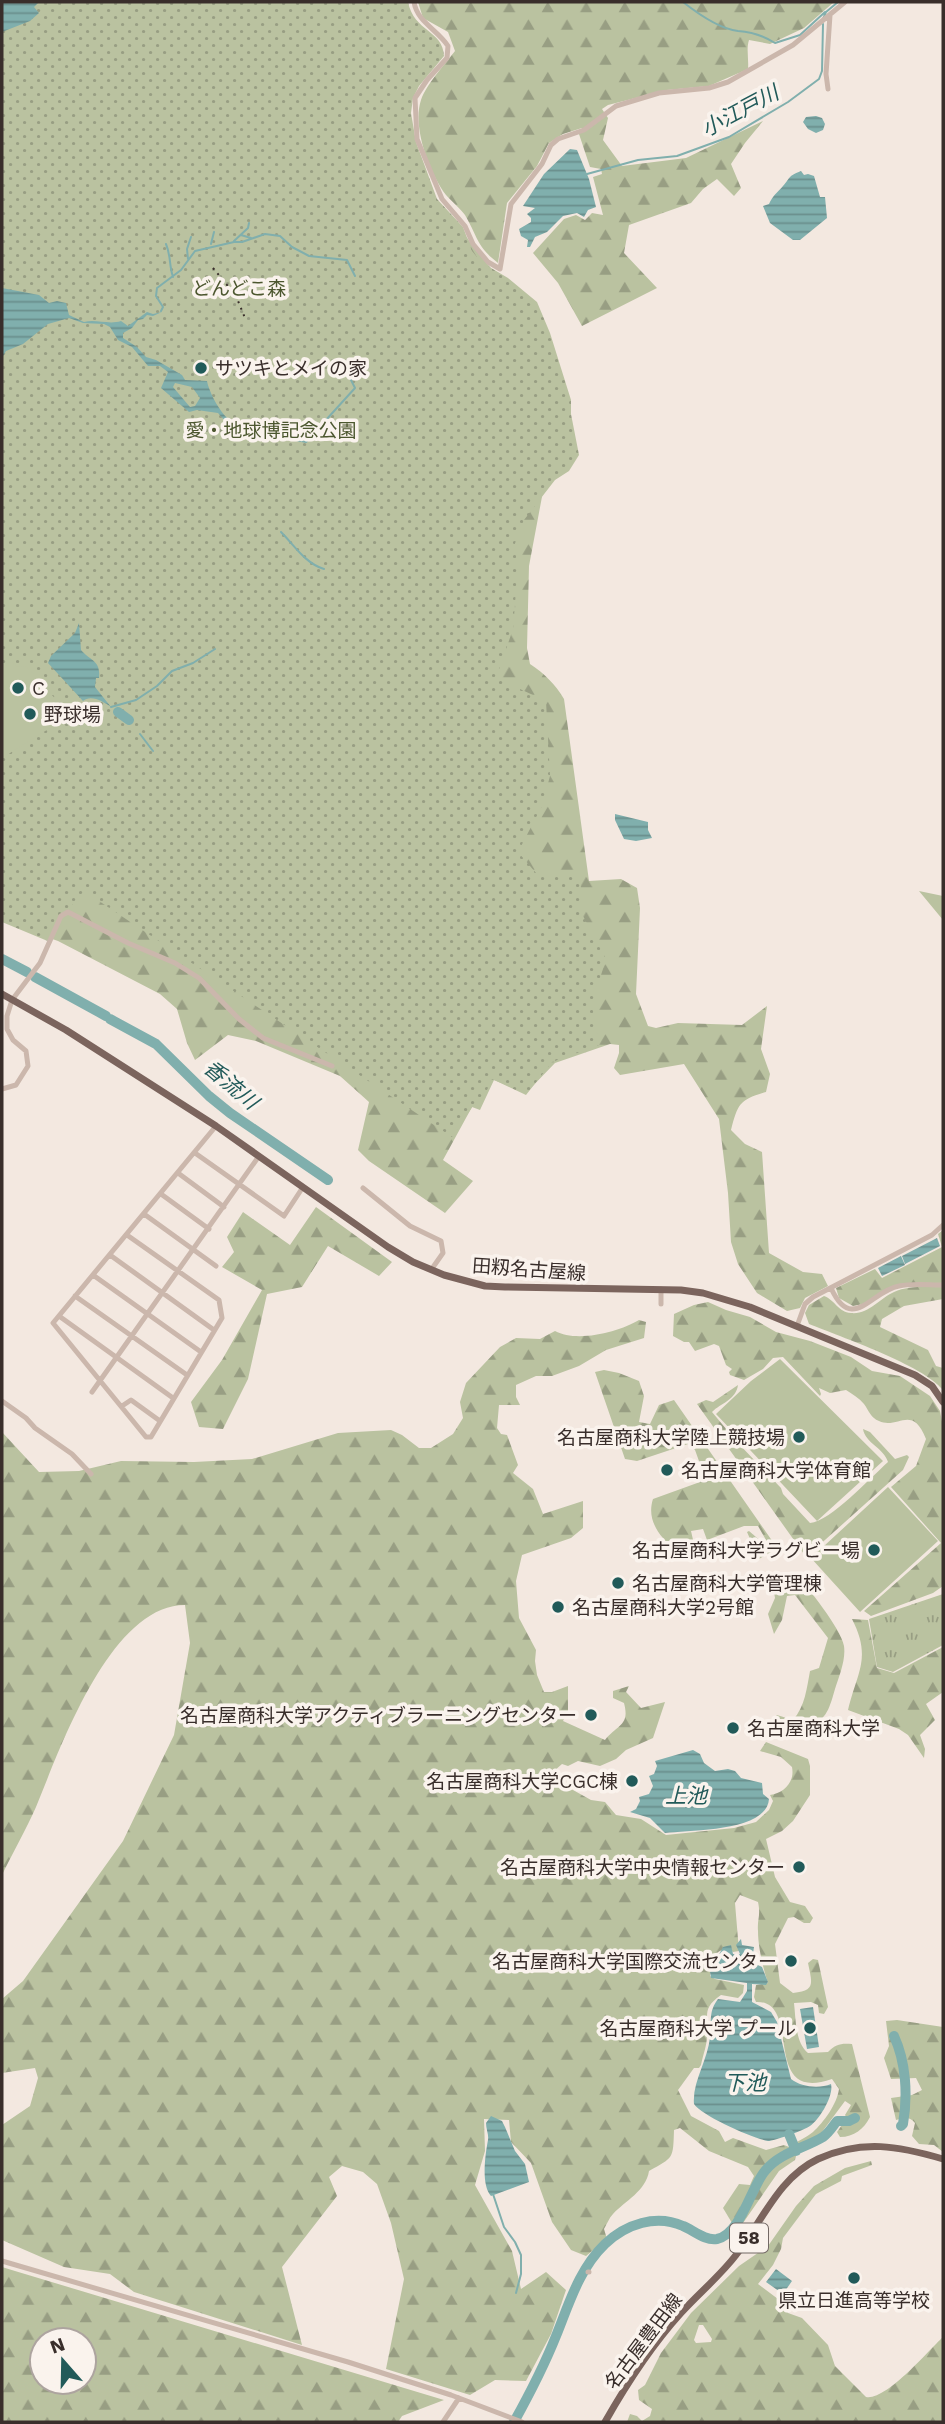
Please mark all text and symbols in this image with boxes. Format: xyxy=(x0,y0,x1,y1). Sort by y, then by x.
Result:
water label: 小江戸川 xyxy=(697,79,784,141)
park label: どんどこ森 xyxy=(192,277,286,300)
place label: サツキとメイの家 xyxy=(215,357,367,380)
marker: サツキとメイの家 xyxy=(193,360,209,376)
park label: 愛・地球博記念公園 xyxy=(185,419,357,442)
place label: C xyxy=(32,677,45,700)
marker: C xyxy=(10,680,26,696)
place label: 野球場 xyxy=(44,703,101,726)
marker: 野球場 xyxy=(22,706,38,722)
water label: 香流川 xyxy=(199,1055,265,1116)
street label: 田籾名古屋線 xyxy=(471,1254,587,1285)
place label: 名古屋商科大学陸上競技場 xyxy=(557,1426,785,1449)
marker: 名古屋商科大学陸上競技場 xyxy=(791,1429,807,1445)
place label: 名古屋商科大学体育館 xyxy=(681,1459,871,1482)
marker: 名古屋商科大学体育館 xyxy=(659,1462,675,1478)
place label: 名古屋商科大学ラグビー場 xyxy=(632,1539,860,1562)
marker: 名古屋商科大学ラグビー場 xyxy=(866,1542,882,1558)
place label: 名古屋商科大学管理棟 xyxy=(632,1572,822,1595)
marker: 名古屋商科大学管理棟 xyxy=(610,1575,626,1591)
place label: 名古屋商科大学2号館 xyxy=(572,1596,754,1619)
marker: 名古屋商科大学2号館 xyxy=(550,1599,566,1615)
place label: 名古屋商科大学アクティブラーニングセンター xyxy=(180,1704,577,1727)
marker: 名古屋商科大学アクティブラーニングセンター xyxy=(583,1707,599,1723)
place label: 名古屋商科大学 xyxy=(747,1717,880,1740)
marker: 名古屋商科大学 xyxy=(725,1720,741,1736)
place label: 名古屋商科大学CGC棟 xyxy=(426,1770,618,1793)
marker: 名古屋商科大学CGC棟 xyxy=(624,1773,640,1789)
water label: 上池 xyxy=(665,1783,709,1808)
place label: 名古屋商科大学中央情報センター xyxy=(500,1856,785,1879)
marker: 名古屋商科大学中央情報センター xyxy=(791,1859,807,1875)
place label: 名古屋商科大学国際交流センター xyxy=(492,1950,777,1973)
marker: 名古屋商科大学国際交流センター xyxy=(783,1953,799,1969)
place label: 名古屋商科大学 プール xyxy=(600,2017,796,2040)
marker: 名古屋商科大学 プール xyxy=(802,2020,818,2036)
water label: 下池 xyxy=(724,2070,768,2095)
road number: 58 xyxy=(730,2224,768,2252)
marker: 県立日進高等学校 xyxy=(846,2270,862,2286)
street label: 名古屋豊田線 xyxy=(600,2289,687,2394)
place label: 県立日進高等学校 xyxy=(778,2289,930,2312)
north arrow xyxy=(28,2326,98,2396)
text: N xyxy=(47,2332,68,2359)

